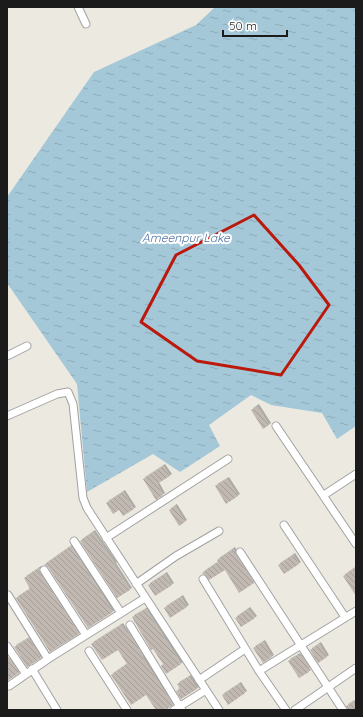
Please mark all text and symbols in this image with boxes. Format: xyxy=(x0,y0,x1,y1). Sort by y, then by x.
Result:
scale bar xyxy=(223,12,287,38)
text: 50 m xyxy=(229,18,257,33)
water label: Ameenpur Lake xyxy=(142,230,231,245)

